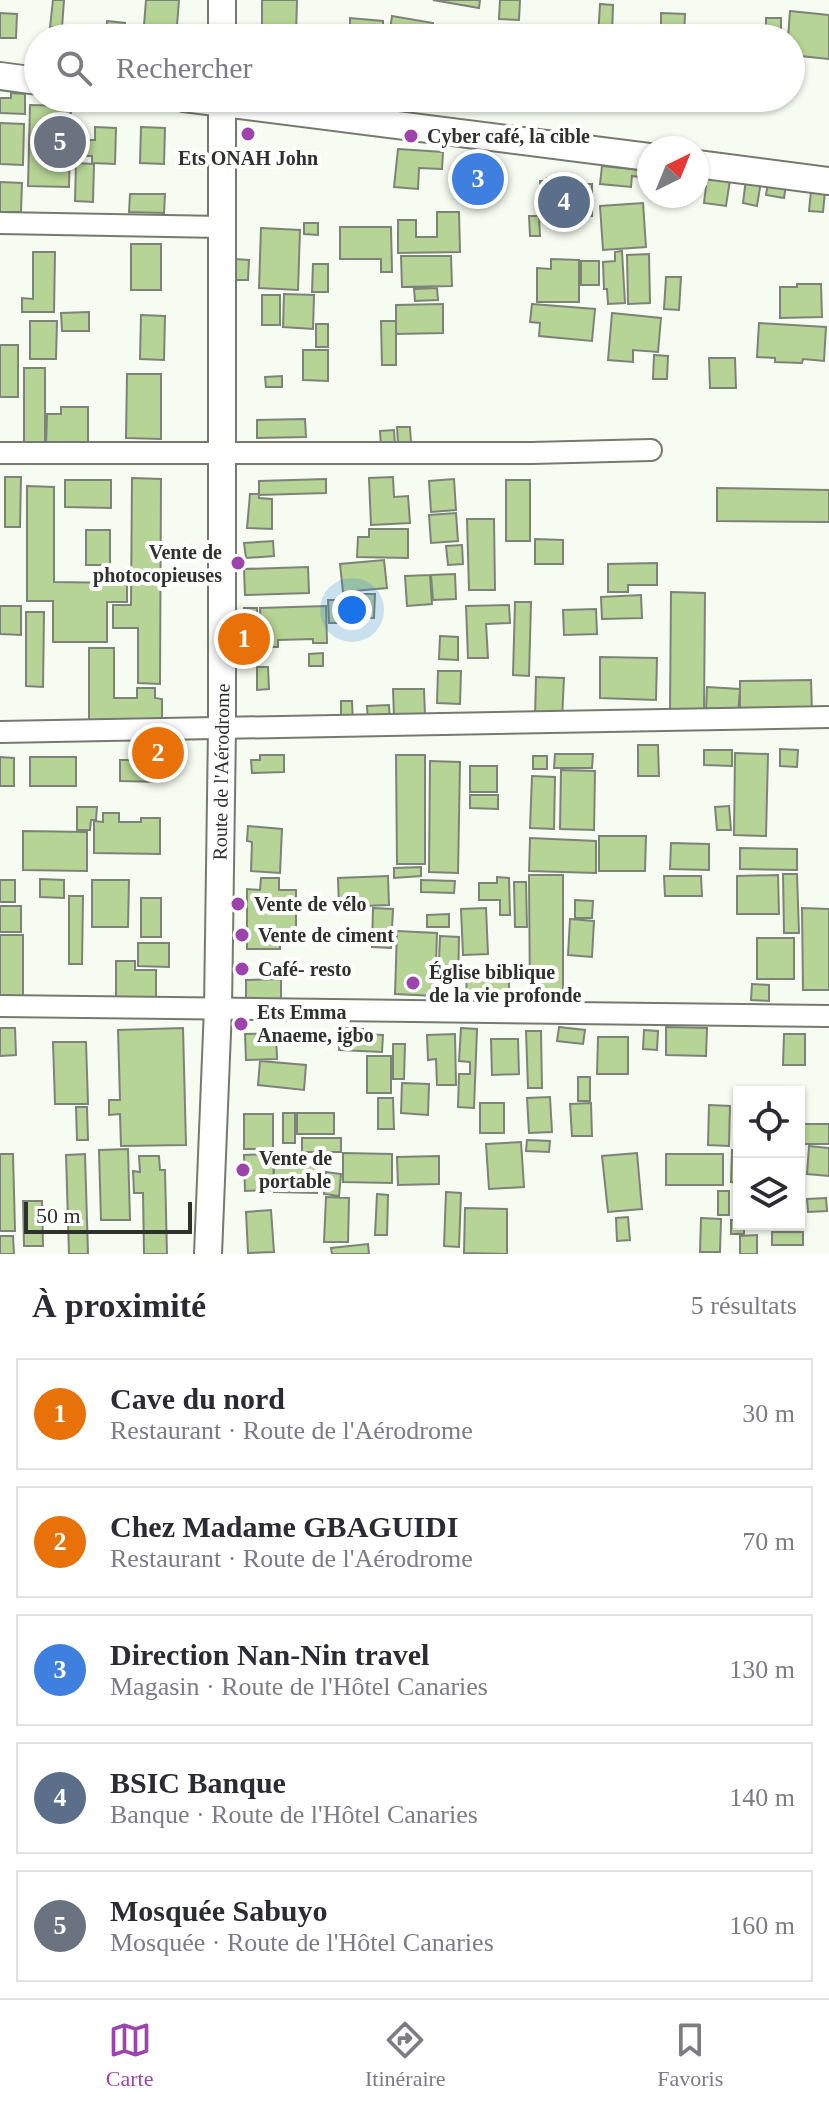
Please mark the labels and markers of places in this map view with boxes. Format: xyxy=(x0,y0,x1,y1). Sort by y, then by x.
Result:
pin: 5 xyxy=(34,112,86,172)
marker: Ets ONAH John xyxy=(239,125,257,143)
place label: Cyber café, la cible xyxy=(427,125,590,148)
marker: Cyber café, la cible xyxy=(402,127,420,145)
place label: Ets ONAH John xyxy=(178,147,318,169)
pin: 3 xyxy=(452,149,504,209)
pin: 4 xyxy=(538,172,590,232)
place label: Vente de photocopieuses xyxy=(93,541,222,587)
marker: Vente de photocopieuses xyxy=(229,554,247,572)
pin: 1 xyxy=(218,609,270,669)
pin: 2 xyxy=(132,723,184,783)
place label: Vente de vélo xyxy=(254,893,367,915)
marker: Vente de vélo xyxy=(229,895,247,913)
place label: Vente de ciment xyxy=(258,924,394,946)
marker: Vente de ciment xyxy=(233,926,251,944)
place label: Café- resto xyxy=(258,958,351,980)
marker: Café- resto xyxy=(233,960,251,978)
place label: Église biblique de la vie profonde xyxy=(429,961,582,1007)
marker: Église biblique de la vie profonde xyxy=(404,974,422,992)
place label: Ets Emma Anaeme, igbo xyxy=(257,1001,374,1047)
marker: Ets Emma Anaeme, igbo xyxy=(232,1015,250,1033)
place label: Vente de portable xyxy=(259,1147,332,1193)
marker: Vente de portable xyxy=(234,1161,252,1179)

